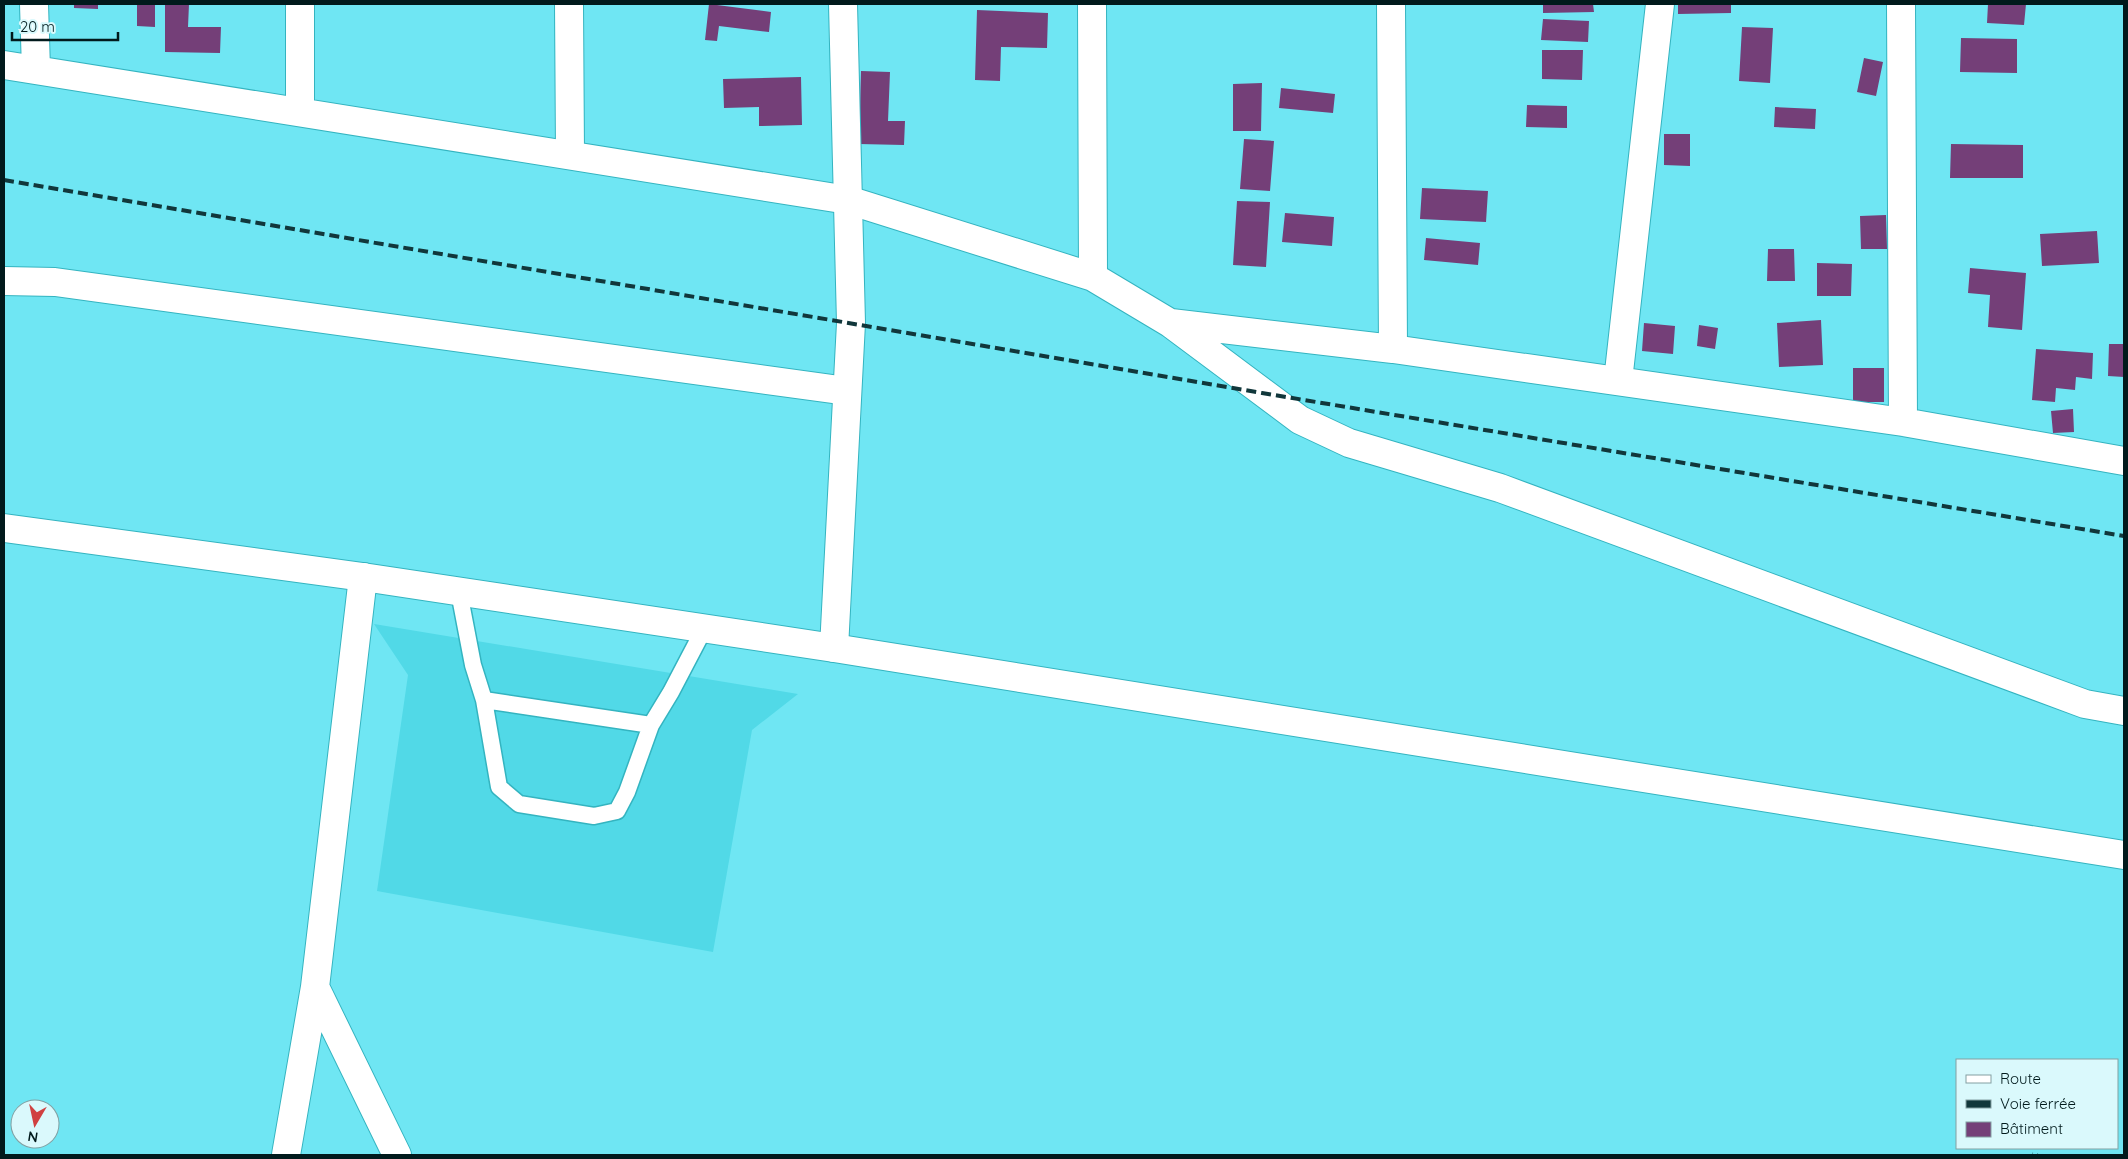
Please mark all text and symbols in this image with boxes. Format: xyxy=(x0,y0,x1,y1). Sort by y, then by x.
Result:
scale bar xyxy=(12,10,119,42)
text: 20 m xyxy=(20,17,55,36)
legend xyxy=(1956,1059,2118,1149)
text: Route xyxy=(2000,1069,2041,1088)
text: Voie ferrée xyxy=(2000,1094,2076,1113)
north arrow xyxy=(10,1099,60,1149)
text: Bâtiment xyxy=(2000,1119,2063,1138)
text: N xyxy=(26,1127,39,1147)

